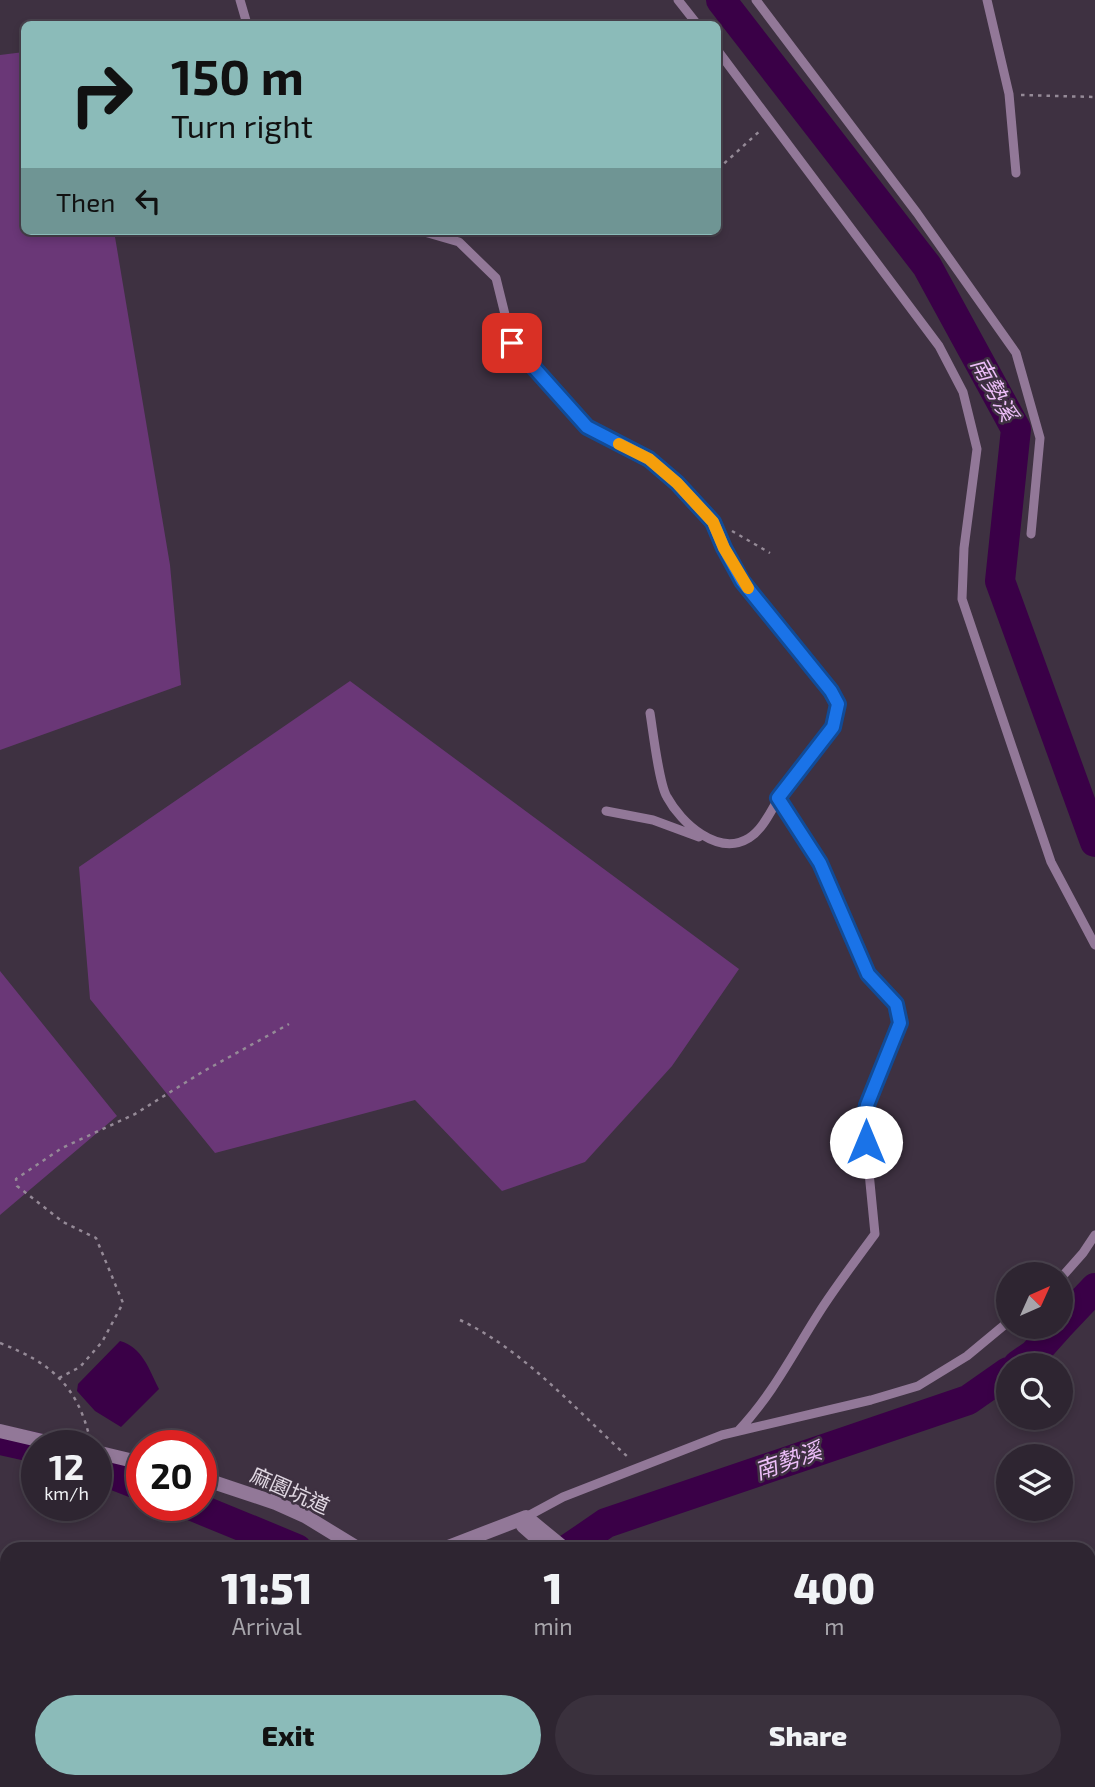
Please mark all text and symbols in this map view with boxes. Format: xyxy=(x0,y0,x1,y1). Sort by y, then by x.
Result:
text: 150 m xyxy=(171,46,304,105)
icon: right xyxy=(56,49,147,140)
text: Turn right xyxy=(171,106,313,144)
icon: left xyxy=(129,182,167,220)
text: Then xyxy=(56,186,115,217)
pin xyxy=(482,313,542,373)
icon: arrive xyxy=(493,324,531,362)
water label: 南勢溪 xyxy=(966,352,1025,428)
position arrow xyxy=(829,1105,903,1179)
north arrow xyxy=(996,1262,1073,1339)
map controls xyxy=(996,1262,1073,1521)
button: search xyxy=(996,1353,1073,1430)
speed limit sign: 20 xyxy=(126,1430,217,1521)
water label: 南勢溪 xyxy=(750,1435,828,1485)
button: layers xyxy=(996,1444,1073,1521)
text: 12 xyxy=(49,1445,84,1487)
street label: 麻園坑道 xyxy=(247,1461,334,1518)
text: km/h xyxy=(44,1482,89,1504)
text: 11:51 xyxy=(221,1562,313,1612)
text: 1 xyxy=(544,1562,563,1612)
text: 400 xyxy=(794,1562,875,1612)
text: Arrival xyxy=(232,1612,302,1640)
text: min xyxy=(533,1612,573,1640)
text: m xyxy=(824,1612,844,1640)
button: Exit xyxy=(35,1695,541,1775)
button: Share xyxy=(555,1695,1061,1775)

